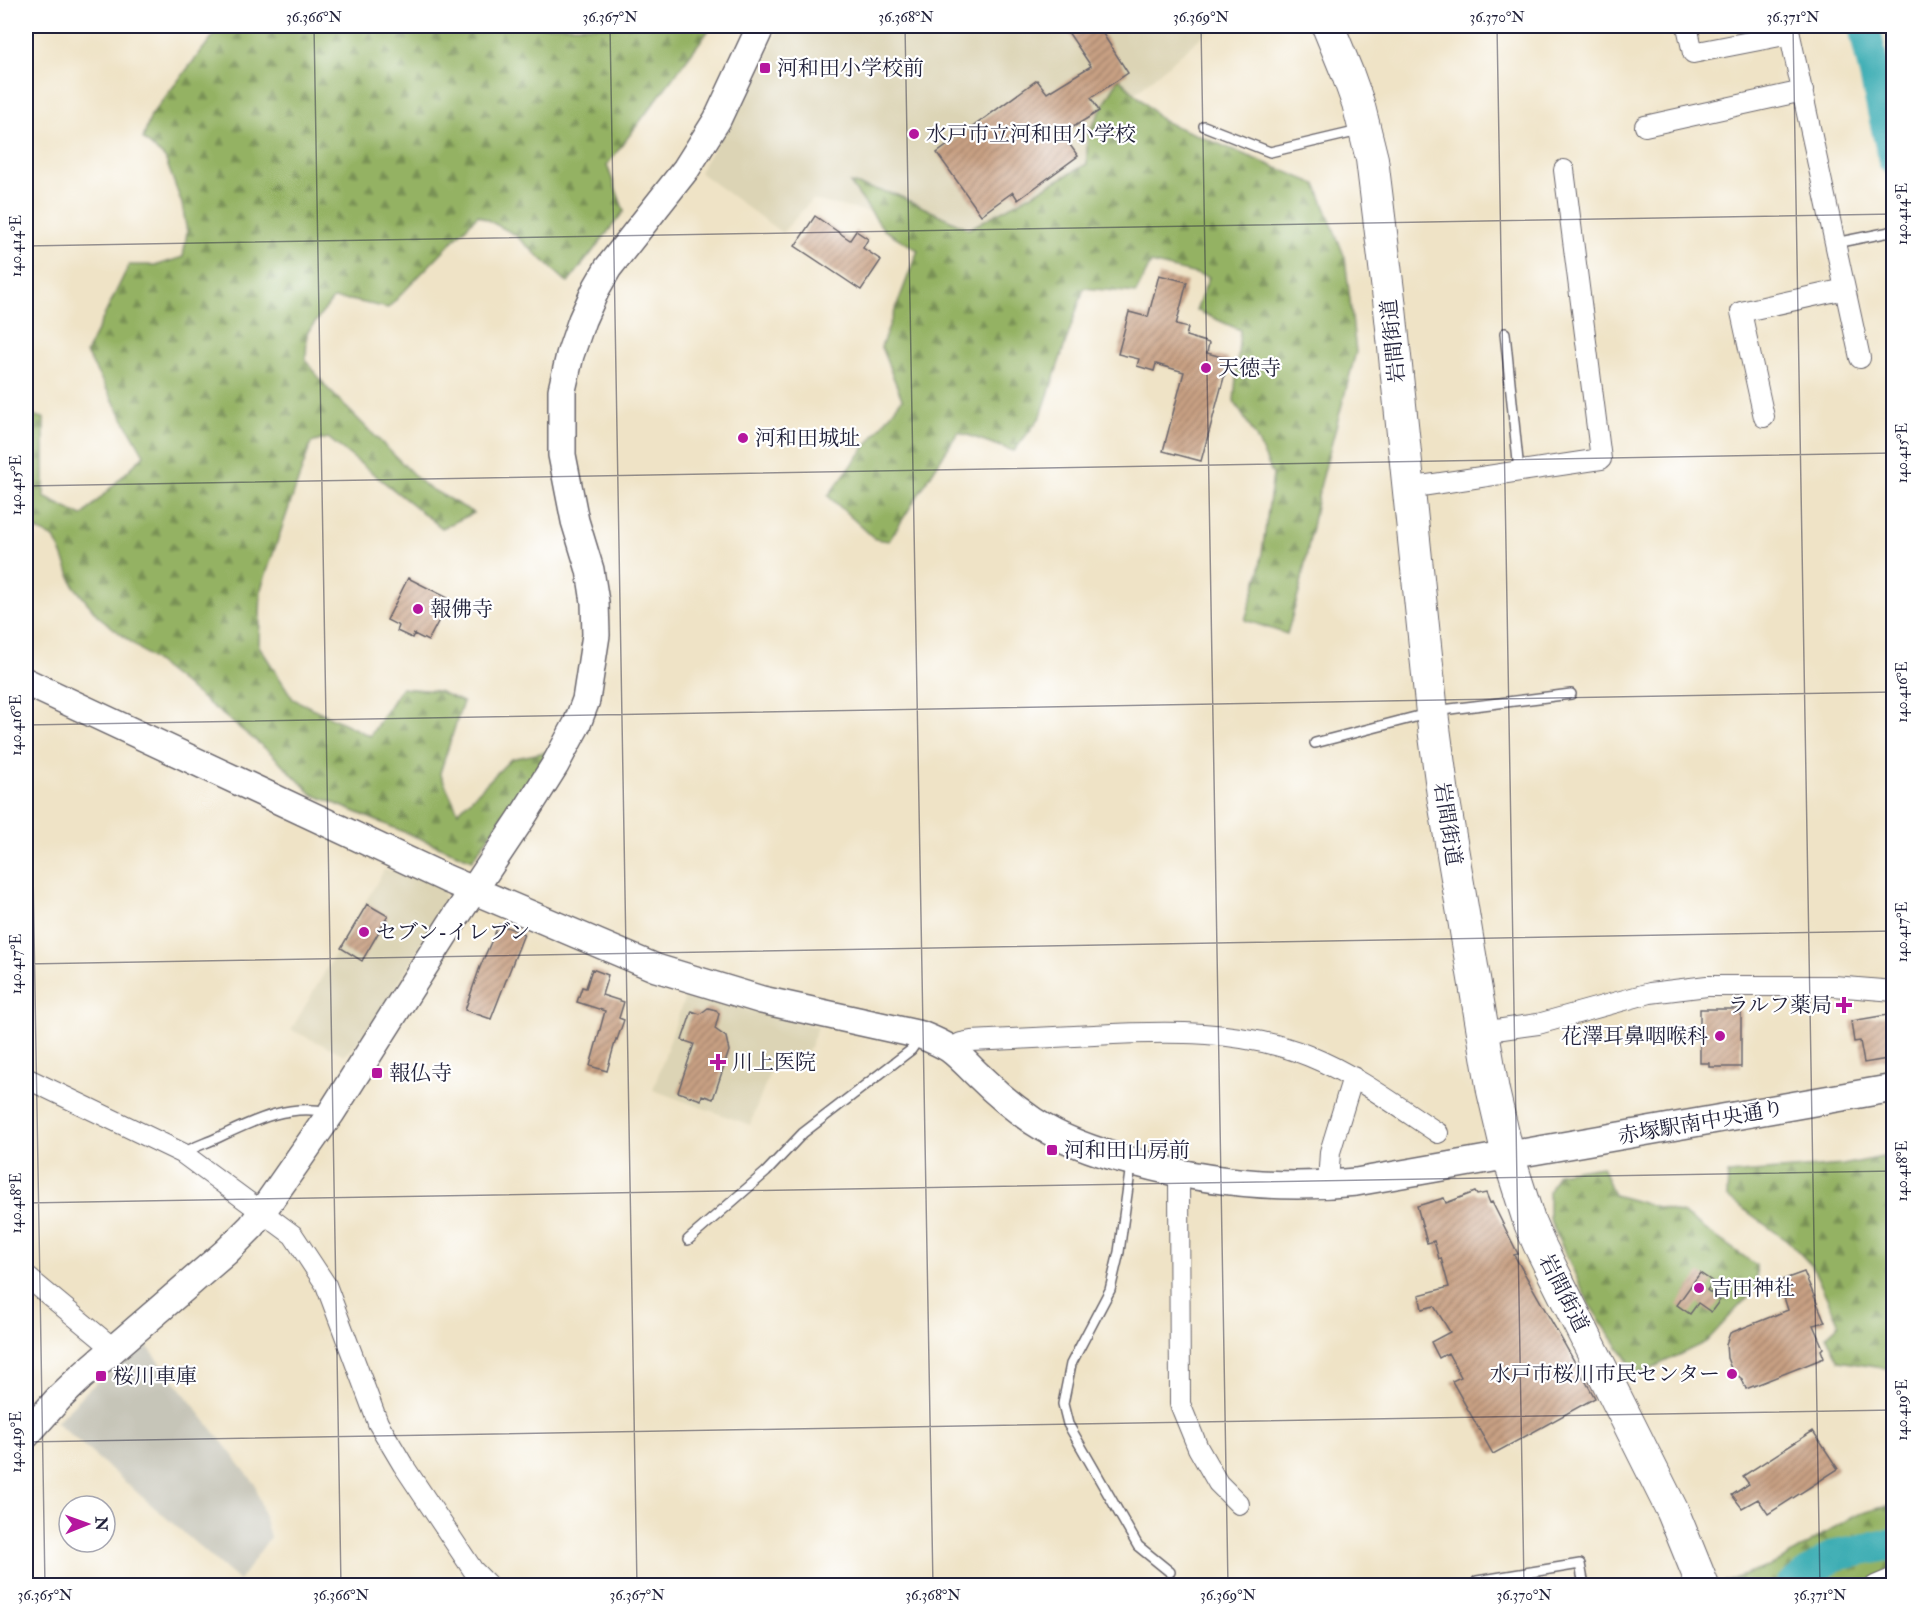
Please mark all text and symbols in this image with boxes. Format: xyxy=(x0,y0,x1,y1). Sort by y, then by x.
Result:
text: 36.366°N xyxy=(286,8,342,27)
text: 36.367°N xyxy=(582,8,638,27)
text: 36.368°N xyxy=(878,8,934,27)
text: 36.369°N xyxy=(1173,8,1230,27)
text: 36.370°N xyxy=(1469,8,1525,27)
text: 36.371°N xyxy=(1767,8,1820,27)
place label: 河和田小学校前 xyxy=(777,55,924,82)
marker: 河和田小学校前 xyxy=(758,61,772,75)
place label: 水戸市立河和田小学校 xyxy=(926,121,1136,148)
marker: 水戸市立河和田小学校 xyxy=(907,127,921,141)
text: 140.414°E xyxy=(1893,183,1912,245)
text: 140.414°E xyxy=(7,215,26,277)
street label: 岩間街道 xyxy=(1376,298,1411,384)
place label: 天徳寺 xyxy=(1218,355,1281,382)
marker: 天徳寺 xyxy=(1199,361,1213,375)
text: 140.415°E xyxy=(1893,423,1912,483)
place label: 河和田城址 xyxy=(755,425,860,452)
marker: 河和田城址 xyxy=(736,431,750,445)
text: 140.415°E xyxy=(7,455,26,515)
place label: 報佛寺 xyxy=(430,596,493,623)
marker: 報佛寺 xyxy=(411,602,425,616)
text: 140.416°E xyxy=(1893,661,1912,723)
text: 140.416°E xyxy=(7,694,26,756)
street label: 岩間街道 xyxy=(1428,780,1467,868)
text: 140.417°E xyxy=(1893,901,1912,962)
place label: セブン-イレブン xyxy=(376,919,530,946)
marker: セブン-イレブン xyxy=(357,925,371,939)
text: 140.417°E xyxy=(7,933,26,994)
place label: ラルフ薬局 xyxy=(1728,992,1832,1019)
marker: ラルフ薬局 xyxy=(1837,998,1851,1012)
place label: 花澤耳鼻咽喉科 xyxy=(1561,1023,1708,1050)
marker: 花澤耳鼻咽喉科 xyxy=(1713,1029,1727,1043)
place label: 川上医院 xyxy=(732,1049,816,1076)
marker: 川上医院 xyxy=(709,1053,727,1071)
place label: 報仏寺 xyxy=(389,1060,452,1087)
marker: 報仏寺 xyxy=(370,1066,384,1080)
street label: 赤塚駅南中央通り xyxy=(1616,1095,1786,1150)
place label: 河和田山房前 xyxy=(1064,1137,1190,1164)
text: 140.418°E xyxy=(1893,1140,1912,1201)
marker: 河和田山房前 xyxy=(1045,1143,1059,1157)
text: 140.418°E xyxy=(7,1172,26,1233)
street label: 岩間街道 xyxy=(1532,1250,1595,1337)
place label: 吉田神社 xyxy=(1711,1275,1795,1302)
marker: 吉田神社 xyxy=(1692,1281,1706,1295)
place label: 水戸市桜川市民センター xyxy=(1490,1361,1720,1388)
place label: 桜川車庫 xyxy=(113,1363,197,1390)
marker: 水戸市桜川市民センター xyxy=(1725,1367,1739,1381)
marker: 桜川車庫 xyxy=(94,1369,108,1383)
text: 140.419°E xyxy=(1893,1379,1912,1441)
text: 140.419°E xyxy=(7,1411,26,1473)
north arrow xyxy=(57,1494,117,1554)
text: N xyxy=(91,1515,111,1532)
text: 36.365°N xyxy=(18,1586,73,1605)
text: 36.366°N xyxy=(313,1586,369,1605)
text: 36.367°N xyxy=(609,1586,665,1605)
text: 36.368°N xyxy=(905,1586,961,1605)
text: 36.369°N xyxy=(1200,1586,1257,1605)
text: 36.370°N xyxy=(1496,1586,1552,1605)
text: 36.371°N xyxy=(1794,1586,1847,1605)

